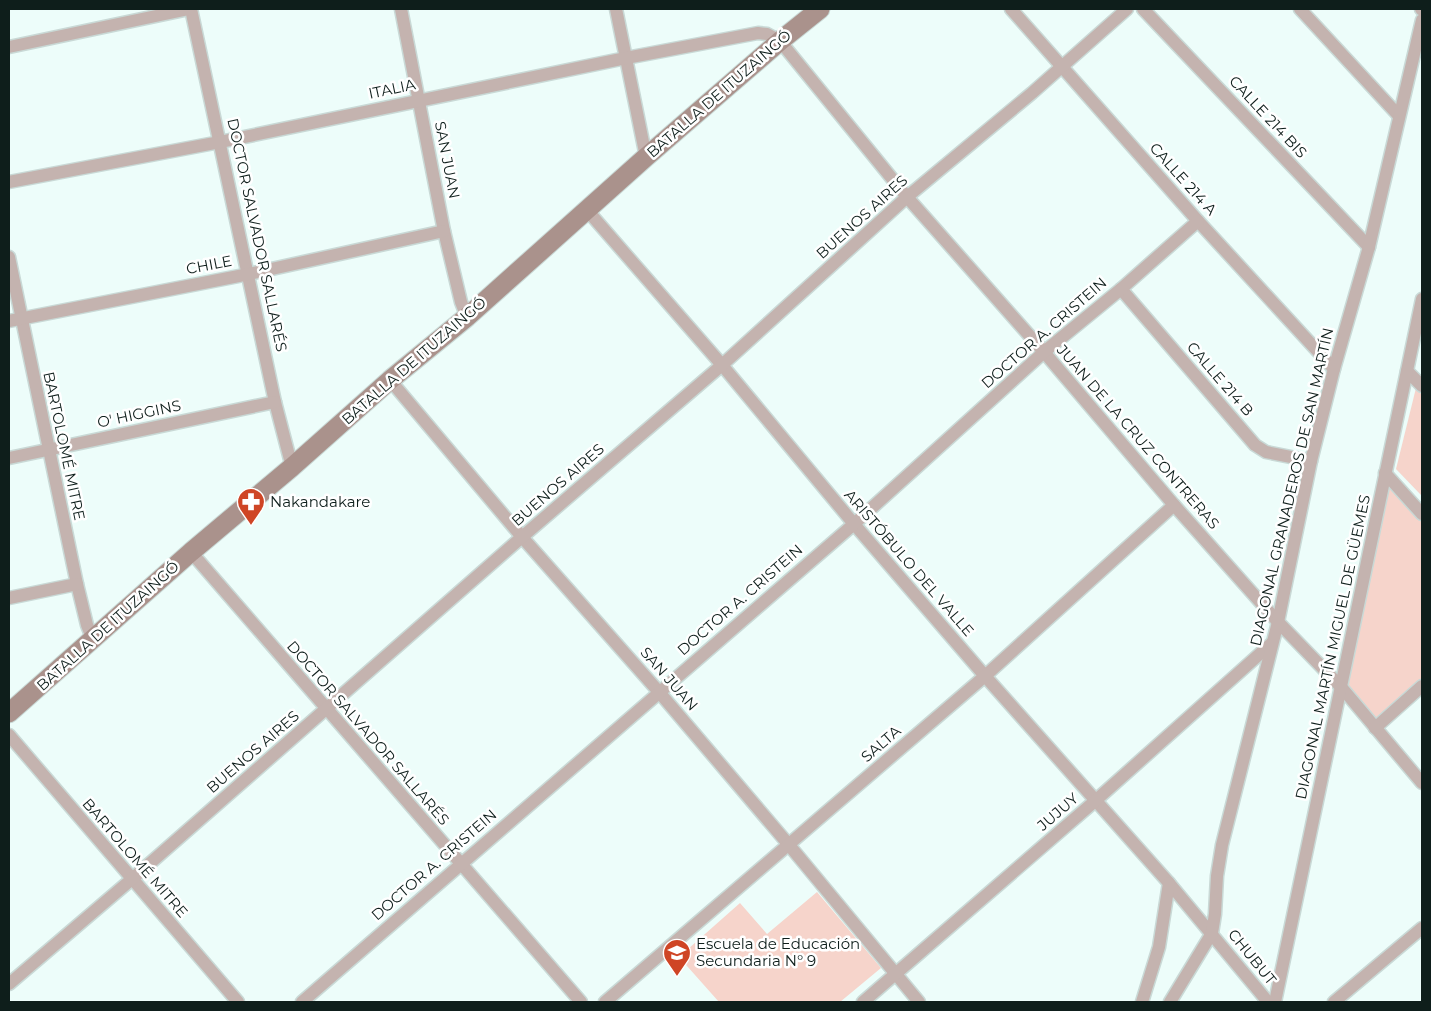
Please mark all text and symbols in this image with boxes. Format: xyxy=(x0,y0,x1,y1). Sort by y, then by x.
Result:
street label: BATALLA DE ITUZAINGÓ xyxy=(643,26,795,162)
street label: CALLE 214 BIS xyxy=(1225,72,1311,162)
street label: ITALIA xyxy=(367,74,417,103)
street label: DOCTOR SALVADOR SALLARÉS xyxy=(223,116,292,353)
street label: SAN JUAN xyxy=(431,120,464,200)
street label: CALLE 214 A xyxy=(1146,138,1221,219)
street label: BUENOS AIRES xyxy=(812,171,911,263)
street label: CHILE xyxy=(184,251,233,278)
street label: DOCTOR A. CRISTEIN xyxy=(977,273,1110,392)
street label: BATALLA DE ITUZAINGÓ xyxy=(338,293,490,429)
street label: DIAGONAL GRANADEROS DE SAN MARTÍN xyxy=(1246,326,1337,648)
street label: CALLE 214 B xyxy=(1183,338,1258,420)
street label: JUAN DE LA CRUZ CONTRERAS xyxy=(1052,340,1224,533)
street label: BARTOLOMÉ MITRE xyxy=(39,370,90,522)
street label: O' HIGGINS xyxy=(95,395,183,432)
street label: BUENOS AIRES xyxy=(507,439,608,530)
street label: ARISTÓBULO DEL VALLE xyxy=(840,485,978,640)
pharmacy icon: Nakandakare xyxy=(236,487,266,526)
place label: Nakandakare xyxy=(270,492,370,511)
street label: DIAGONAL MARTÍN MIGUEL DE GÜEMES xyxy=(1291,493,1374,801)
street label: DOCTOR A. CRISTEIN xyxy=(673,540,806,659)
street label: BATALLA DE ITUZAINGÓ xyxy=(32,557,183,695)
street label: DOCTOR SALVADOR SALLARÉS xyxy=(283,637,454,829)
street label: SAN JUAN xyxy=(637,643,702,714)
street label: BUENOS AIRES xyxy=(202,706,303,797)
street label: SALTA xyxy=(857,721,905,766)
street label: JUJUY xyxy=(1033,788,1082,835)
street label: BARTOLOMÉ MITRE xyxy=(78,794,192,921)
street label: DOCTOR A. CRISTEIN xyxy=(367,805,500,924)
street label: CHUBUT xyxy=(1224,925,1281,989)
place label: Escuela de Educación Secundaria N° 9 xyxy=(696,934,860,970)
school or university icon: Escuela de Educación Secundaria N° 9 xyxy=(662,938,692,977)

